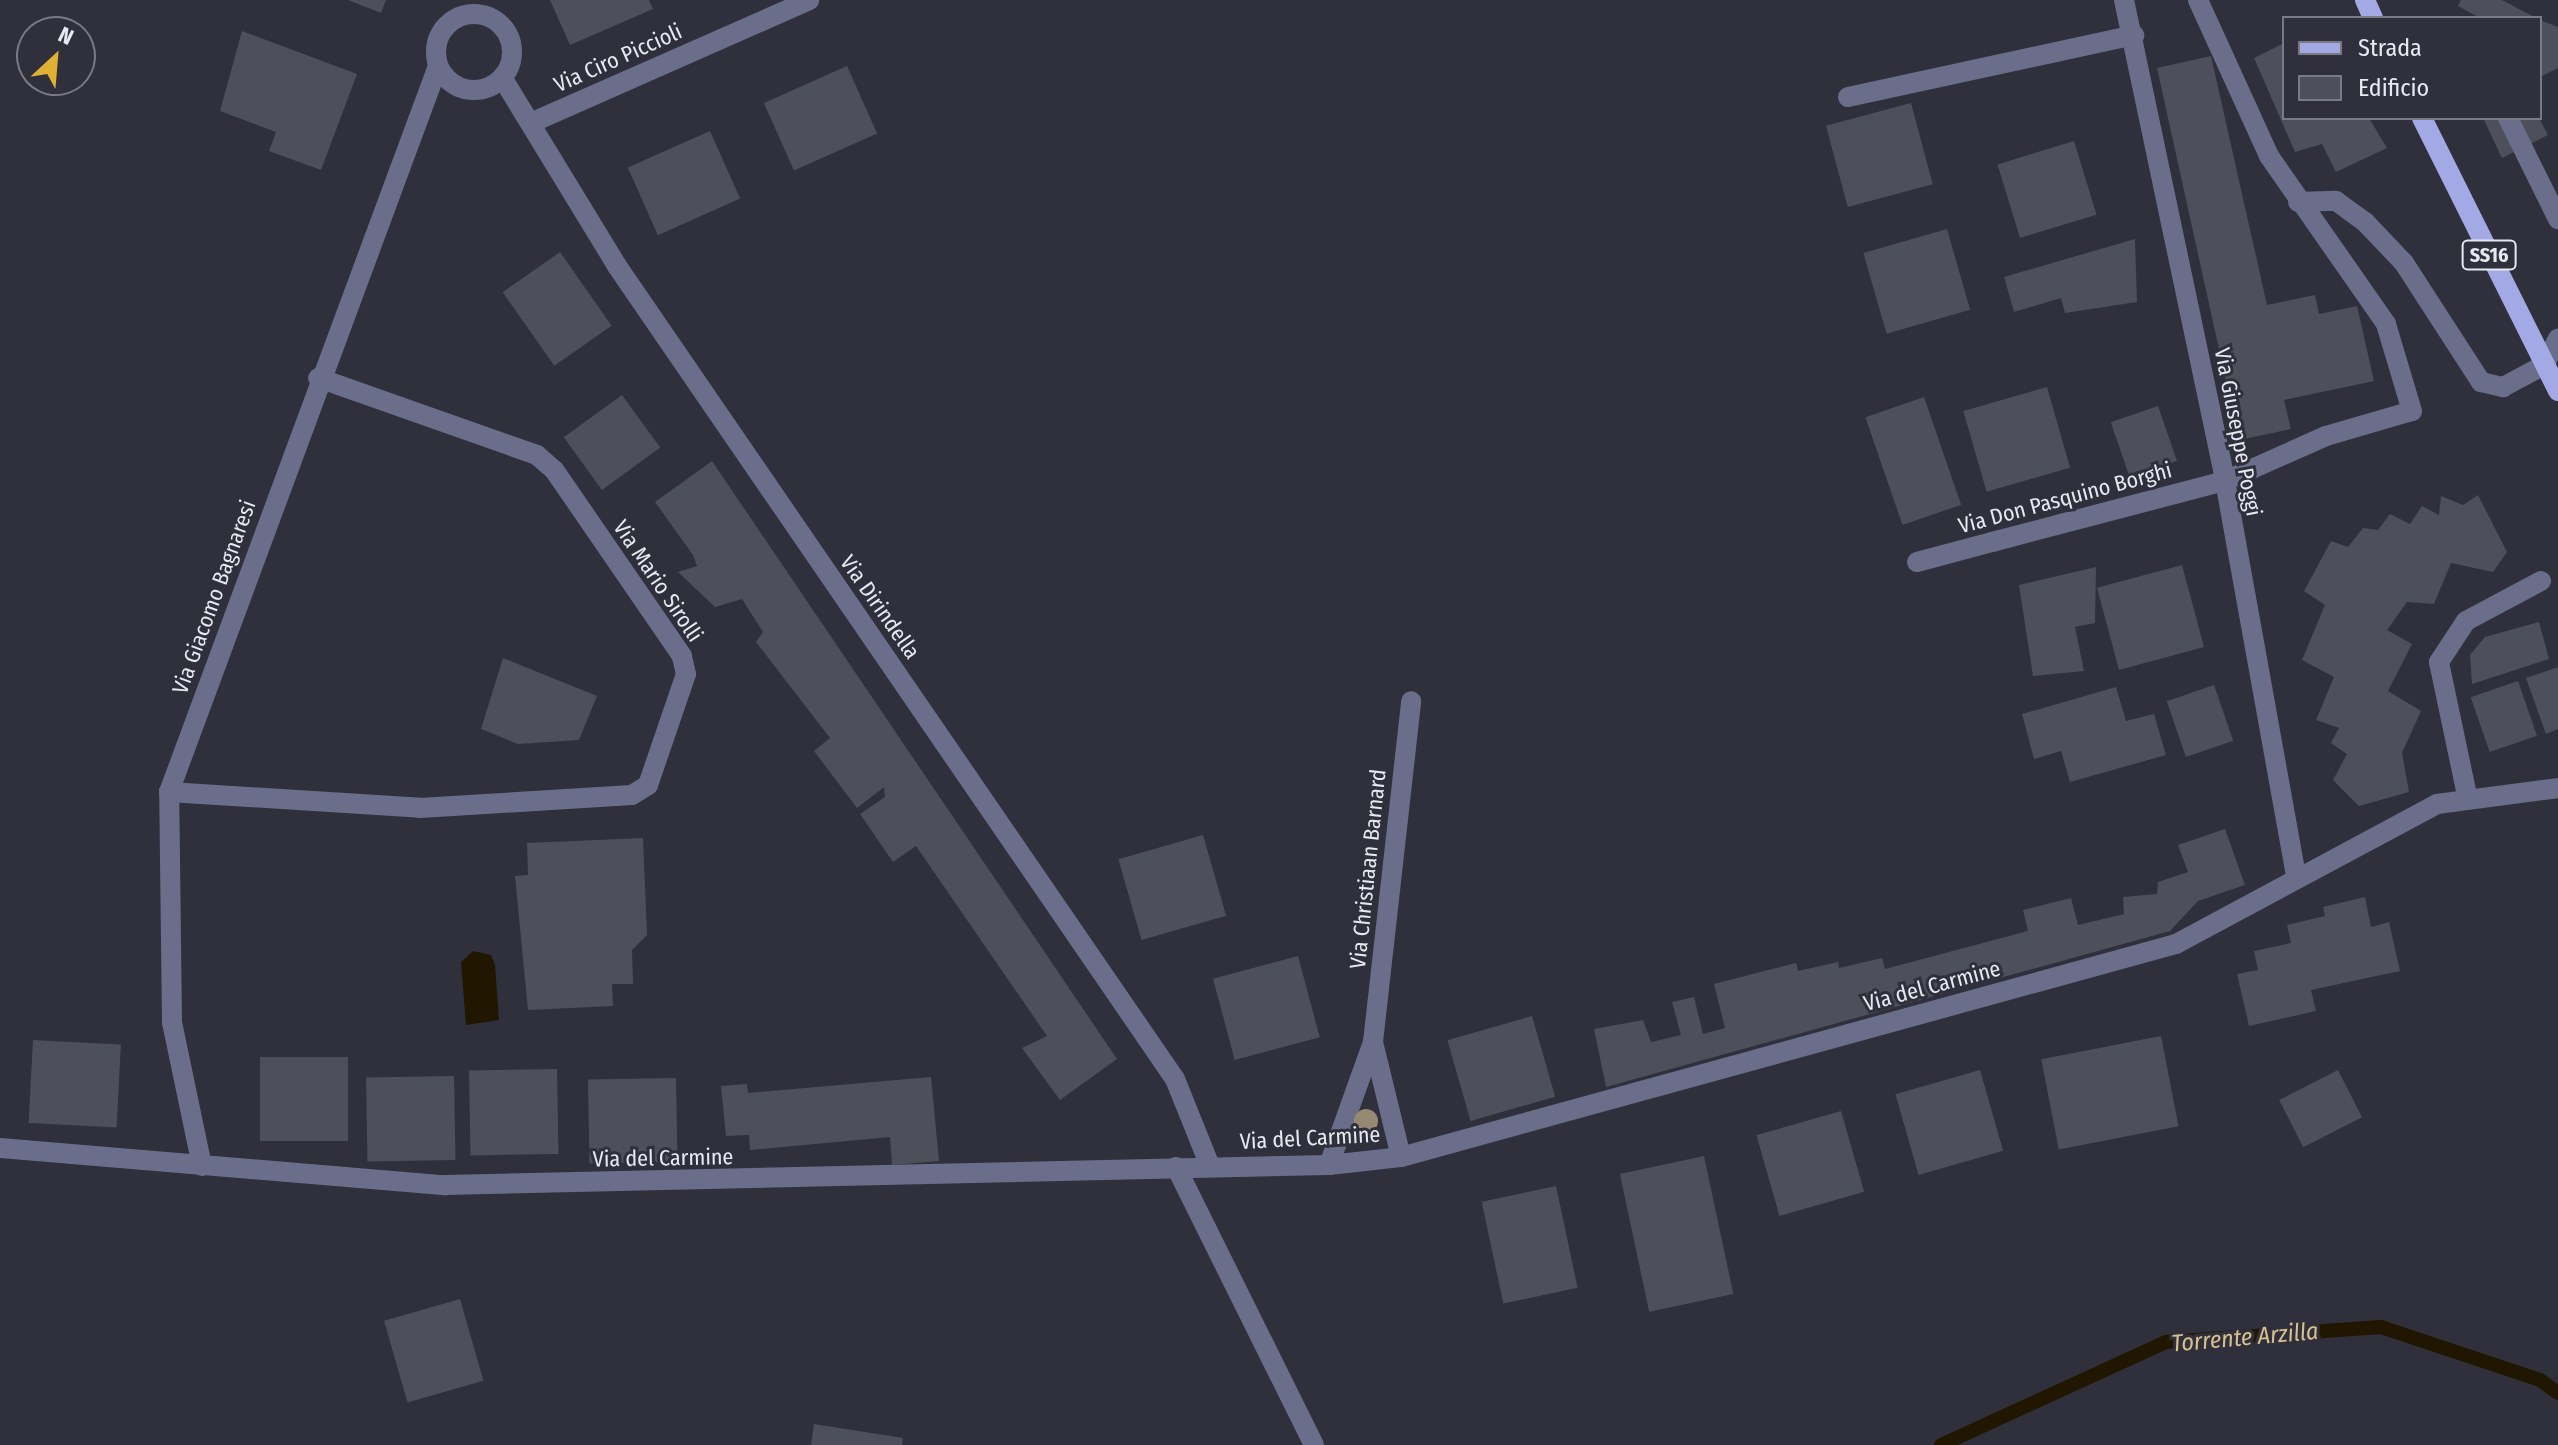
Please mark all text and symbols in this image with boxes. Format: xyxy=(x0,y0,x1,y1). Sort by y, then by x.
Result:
north arrow xyxy=(16,16,96,96)
legend xyxy=(2282,16,2542,120)
street label: Via Ciro Piccioli xyxy=(550,18,686,98)
text: N xyxy=(54,21,78,51)
text: Strada xyxy=(2358,34,2422,62)
text: Edificio xyxy=(2358,74,2429,102)
road number: SS16 xyxy=(2461,239,2517,271)
street label: Via Giuseppe Poggi xyxy=(2209,346,2267,518)
street label: Via Don Pasquino Borghi xyxy=(1955,457,2175,539)
street label: Via Giacomo Bagnaresi xyxy=(167,497,261,697)
street label: Via Mario Sirolli xyxy=(608,515,708,647)
street label: Via Dirindella xyxy=(835,550,925,664)
street label: Via Christiaan Barnard xyxy=(1344,768,1392,970)
street label: Via del Carmine xyxy=(1861,955,2003,1017)
street label: Via del Carmine xyxy=(1239,1121,1381,1155)
street label: Via del Carmine xyxy=(592,1144,734,1172)
water label: Torrente Arzilla xyxy=(2170,1317,2320,1359)

